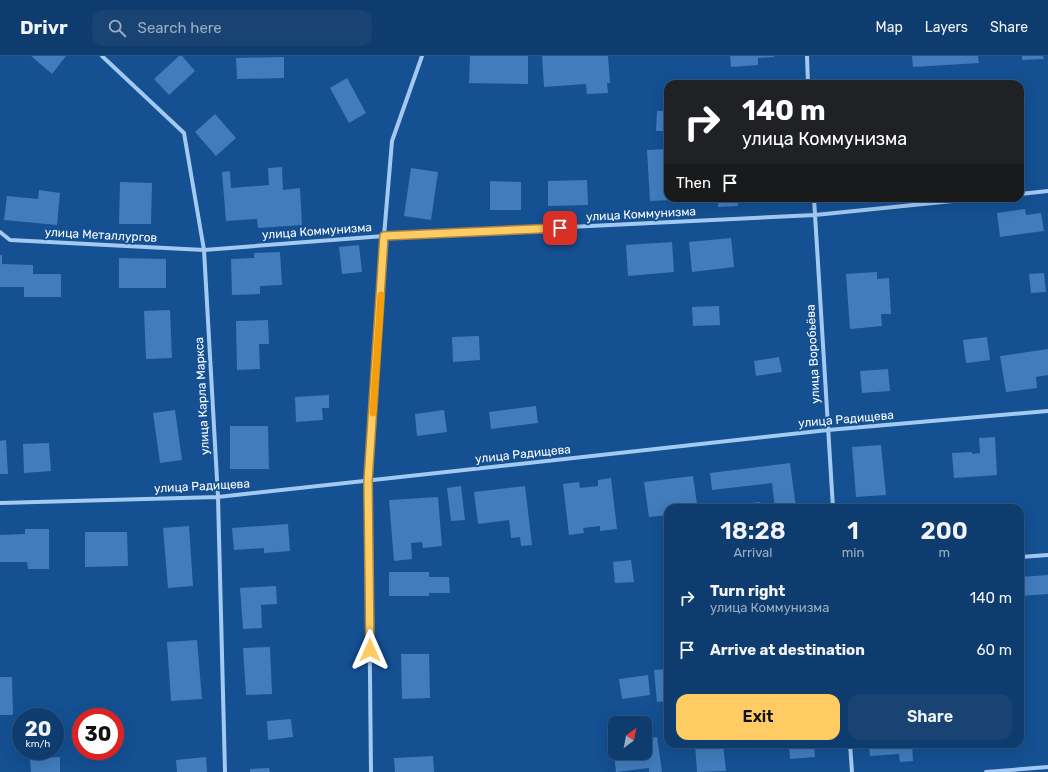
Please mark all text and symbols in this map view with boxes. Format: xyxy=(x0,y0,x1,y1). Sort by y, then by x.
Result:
search box xyxy=(92,10,372,46)
text: Drivr xyxy=(20,16,68,39)
icon: search xyxy=(106,17,128,39)
text: Search here xyxy=(138,19,222,37)
text: Map xyxy=(876,19,903,36)
text: Layers xyxy=(925,19,968,36)
text: Share xyxy=(990,19,1028,36)
text: 140 m xyxy=(742,94,826,127)
icon: right xyxy=(676,96,728,148)
text: улица Коммунизма xyxy=(742,128,907,150)
icon: arrive xyxy=(719,172,741,194)
text: Then xyxy=(676,174,711,192)
street label: улица Коммунизма xyxy=(586,204,696,224)
pin xyxy=(543,211,577,245)
icon: arrive xyxy=(549,217,571,239)
street label: улица Коммунизма xyxy=(262,220,372,242)
street label: улица Металлургов xyxy=(44,225,158,245)
street label: улица Воробьёва xyxy=(803,304,823,404)
street label: улица Карла Маркса xyxy=(192,337,212,455)
street label: улица Радищева xyxy=(798,408,894,430)
street label: улица Радищева xyxy=(474,442,572,466)
street label: улица Радищева xyxy=(154,476,250,496)
text: 18:28 xyxy=(720,517,786,545)
text: 1 xyxy=(847,517,859,545)
text: 200 xyxy=(921,517,968,545)
text: Arrival xyxy=(733,545,772,560)
text: min xyxy=(842,545,864,560)
text: m xyxy=(938,545,950,560)
text: Turn right xyxy=(710,582,785,600)
icon: right xyxy=(676,587,698,609)
text: 140 m xyxy=(970,589,1012,607)
text: улица Коммунизма xyxy=(710,600,829,615)
position arrow xyxy=(349,629,391,671)
icon: arrive xyxy=(676,639,698,661)
text: Arrive at destination xyxy=(710,641,865,659)
text: 60 m xyxy=(976,641,1012,659)
button: Exit xyxy=(676,694,840,740)
button: Share xyxy=(848,694,1012,740)
speed limit sign: 30 xyxy=(72,708,124,760)
north arrow xyxy=(608,716,652,760)
map controls xyxy=(608,716,652,760)
text: 20 xyxy=(25,717,51,741)
text: km/h xyxy=(26,738,50,750)

